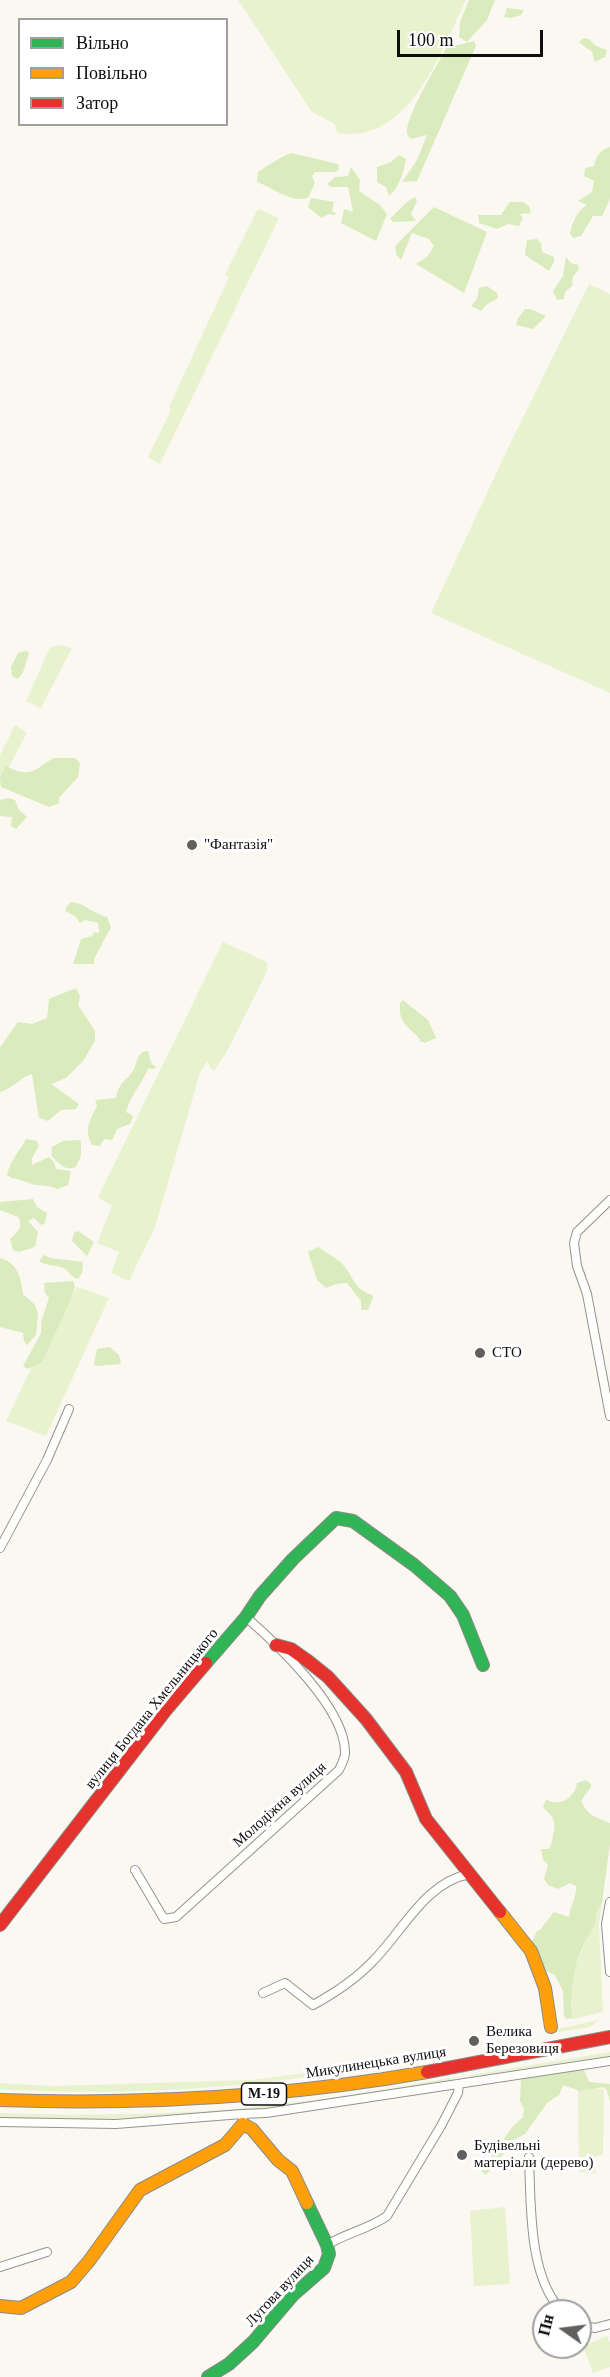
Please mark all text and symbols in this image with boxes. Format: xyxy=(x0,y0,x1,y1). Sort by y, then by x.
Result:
legend xyxy=(18,18,228,126)
scale bar xyxy=(400,18,546,56)
text: 100 m xyxy=(408,30,454,50)
text: Вільно xyxy=(76,33,129,53)
text: Повільно xyxy=(76,63,147,83)
text: Затор xyxy=(76,93,118,113)
place label: "Фантазія" xyxy=(204,836,273,854)
marker: "Фантазія" xyxy=(185,838,199,852)
place label: СТО xyxy=(492,1344,522,1362)
marker: СТО xyxy=(473,1346,487,1360)
street label: вулиця Богдана Хмельницького xyxy=(82,1625,222,1793)
street label: Молодіжна вулиця xyxy=(230,1758,330,1852)
place label: Велика Березовиця xyxy=(486,2023,559,2058)
marker: Велика Березовиця xyxy=(467,2034,481,2048)
street label: Микулинецька вулиця xyxy=(305,2043,447,2083)
road number: М-19 xyxy=(242,2083,286,2105)
place label: Будівельні матеріали (дерево) xyxy=(474,2137,594,2172)
marker: Будівельні матеріали (дерево) xyxy=(455,2148,469,2162)
street label: Лугова вулиця xyxy=(242,2251,318,2331)
north arrow xyxy=(532,2299,592,2359)
text: Пн xyxy=(535,2312,557,2338)

